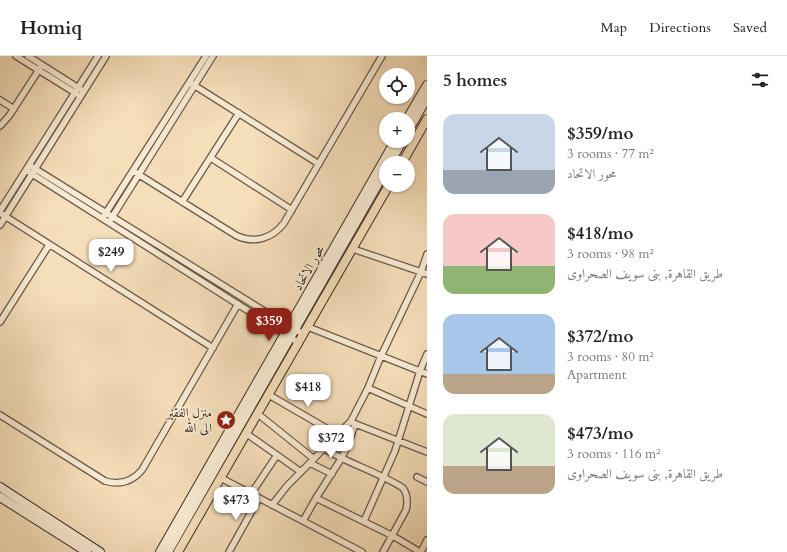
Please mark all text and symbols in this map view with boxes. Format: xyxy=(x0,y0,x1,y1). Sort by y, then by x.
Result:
text: Homiq xyxy=(20,15,82,41)
text: Map xyxy=(601,18,627,37)
text: Directions xyxy=(649,18,711,37)
text: Saved xyxy=(733,18,767,37)
map controls xyxy=(379,68,415,192)
button: locate xyxy=(379,68,415,104)
text: 5 homes xyxy=(443,69,507,92)
icon: filters xyxy=(749,69,771,91)
button: + xyxy=(379,112,415,148)
text: $359/mo xyxy=(567,122,633,145)
icon: home xyxy=(475,130,523,178)
text: 3 rooms · 77 m² xyxy=(567,145,654,163)
button: − xyxy=(379,156,415,192)
text: محور الاتحاد xyxy=(567,165,616,183)
text: $418/mo xyxy=(567,222,633,245)
icon: home xyxy=(475,230,523,278)
pin: $249 xyxy=(87,239,135,273)
street label: محور الاتحاد xyxy=(289,242,329,294)
text: $249 xyxy=(98,243,124,261)
text: 3 rooms · 98 m² xyxy=(567,245,654,263)
text: طريق القاهرة, بنى سويف الصحراوى xyxy=(567,265,723,283)
pin: $359 xyxy=(245,308,293,342)
text: $359 xyxy=(256,312,282,330)
text: $372/mo xyxy=(567,325,633,348)
icon: home xyxy=(475,330,523,378)
text: 3 rooms · 80 m² xyxy=(567,348,654,366)
text: Apartment xyxy=(567,366,626,384)
pin: $418 xyxy=(284,374,332,408)
text: $418 xyxy=(295,378,321,396)
place label: منزل الفقير الى الله xyxy=(164,404,212,437)
place icon: منزل الفقير الى الله xyxy=(215,409,237,431)
text: $473/mo xyxy=(567,422,633,445)
pin: $372 xyxy=(307,425,355,459)
text: $372 xyxy=(318,429,344,447)
icon: home xyxy=(475,430,523,478)
text: 3 rooms · 116 m² xyxy=(567,445,660,463)
text: طريق القاهرة, بنى سويف الصحراوى xyxy=(567,465,723,483)
pin: $473 xyxy=(212,487,260,521)
text: $473 xyxy=(223,491,249,509)

